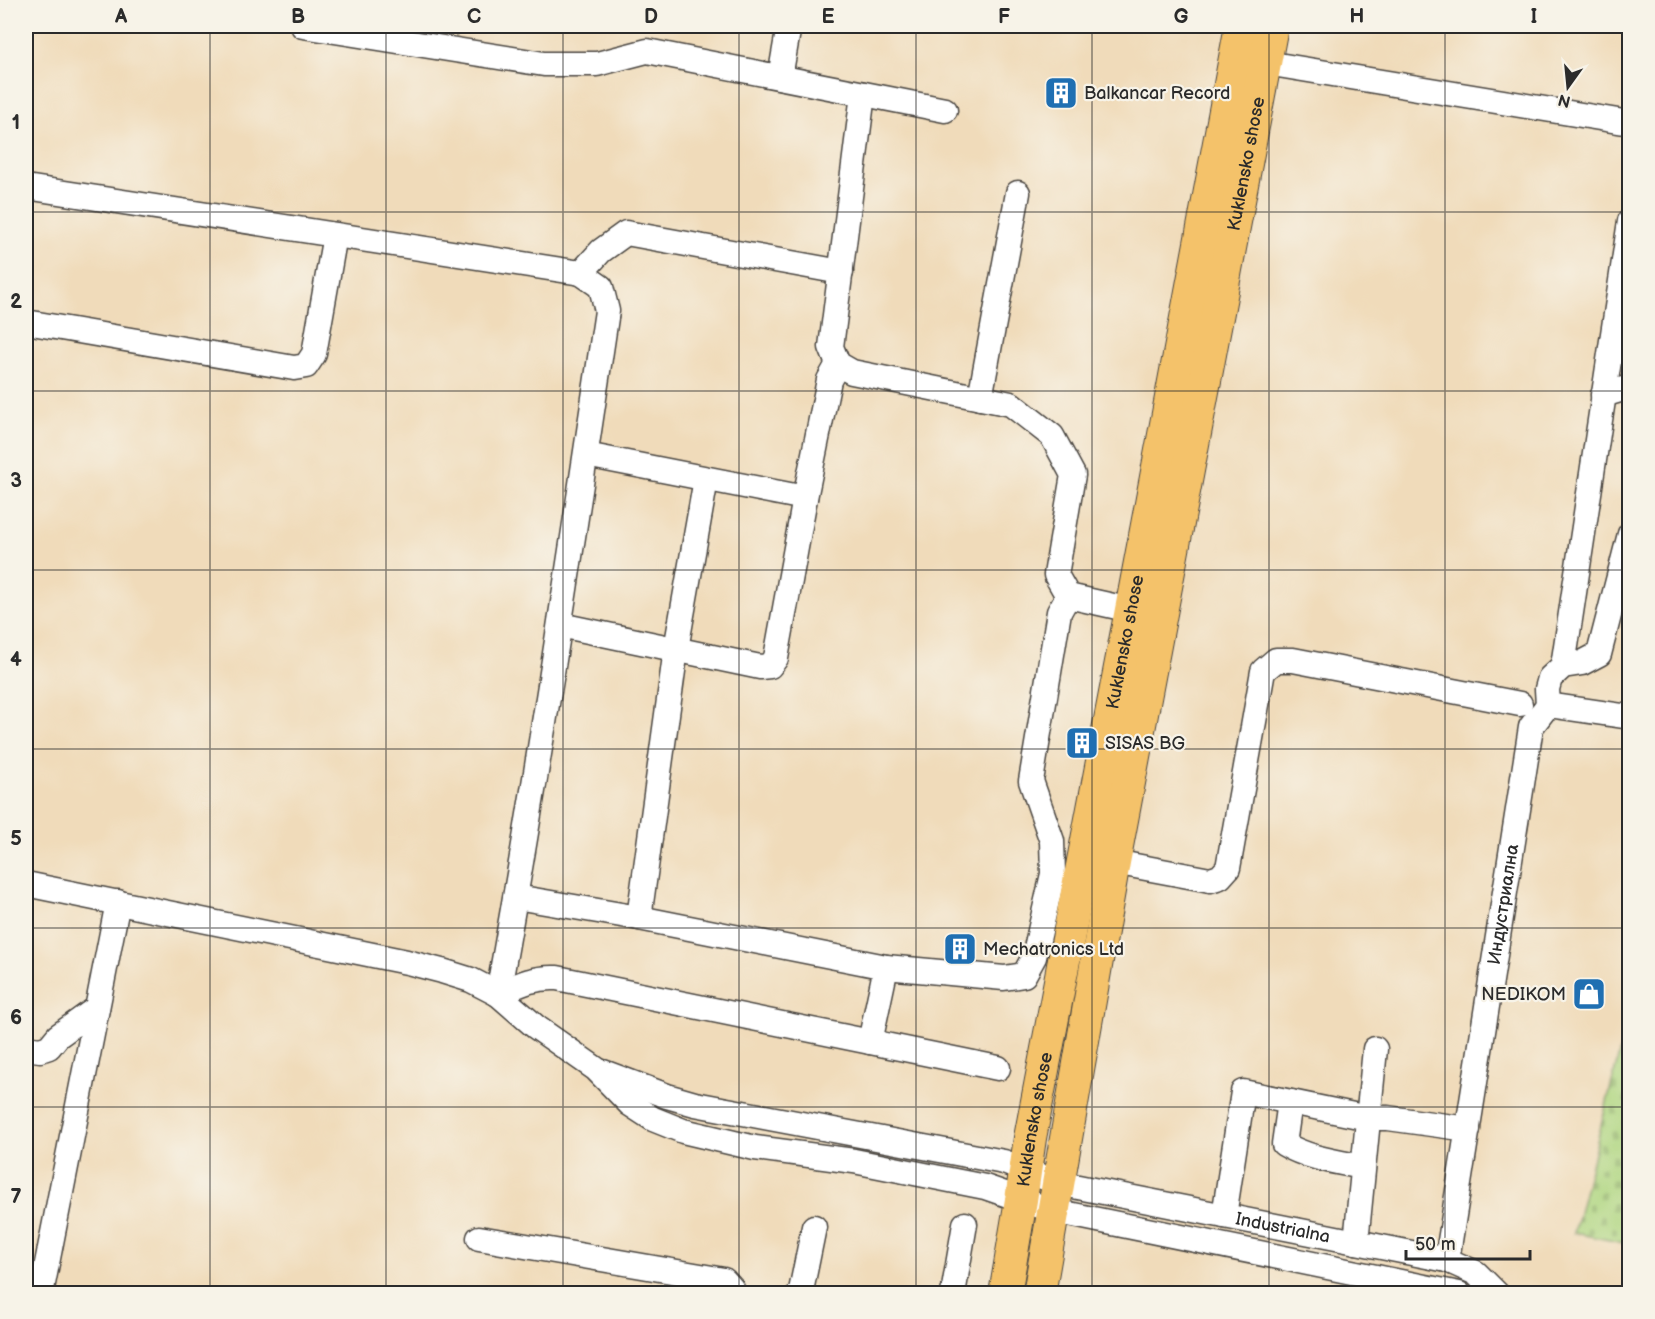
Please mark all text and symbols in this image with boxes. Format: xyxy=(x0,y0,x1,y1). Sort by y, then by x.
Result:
text: A xyxy=(114,5,128,29)
text: B xyxy=(291,5,305,29)
text: C xyxy=(467,5,481,29)
text: D xyxy=(644,5,658,29)
text: E xyxy=(822,5,835,29)
text: F xyxy=(998,5,1010,29)
text: G xyxy=(1174,5,1189,29)
text: H xyxy=(1350,5,1364,29)
text: I xyxy=(1531,5,1537,29)
north arrow xyxy=(1538,57,1598,117)
building icon: Balkancar Record xyxy=(1043,75,1079,111)
place label: Balkancar Record xyxy=(1084,83,1230,104)
text: N xyxy=(1556,89,1573,111)
street label: Kuklensko shose xyxy=(1223,95,1269,233)
text: 1 xyxy=(12,111,20,135)
text: 2 xyxy=(10,290,22,314)
text: 3 xyxy=(10,469,22,493)
street label: Kuklensko shose xyxy=(1102,573,1148,711)
text: 4 xyxy=(10,648,22,672)
building icon: SISAS BG xyxy=(1064,725,1100,761)
place label: SISAS BG xyxy=(1105,733,1185,754)
text: 5 xyxy=(10,827,22,851)
street label: Индустриална xyxy=(1483,842,1523,966)
building icon: Mechatronics Ltd xyxy=(942,931,978,967)
place label: Mechatronics Ltd xyxy=(983,939,1124,960)
shop icon: NEDIKOM xyxy=(1571,976,1607,1012)
place label: NEDIKOM xyxy=(1481,984,1566,1005)
text: 6 xyxy=(10,1006,22,1030)
street label: Kuklensko shose xyxy=(1013,1050,1057,1188)
text: 7 xyxy=(10,1185,22,1209)
street label: Industrialna xyxy=(1234,1208,1332,1247)
scale bar xyxy=(1406,1223,1530,1261)
text: 50 m xyxy=(1415,1234,1456,1255)

